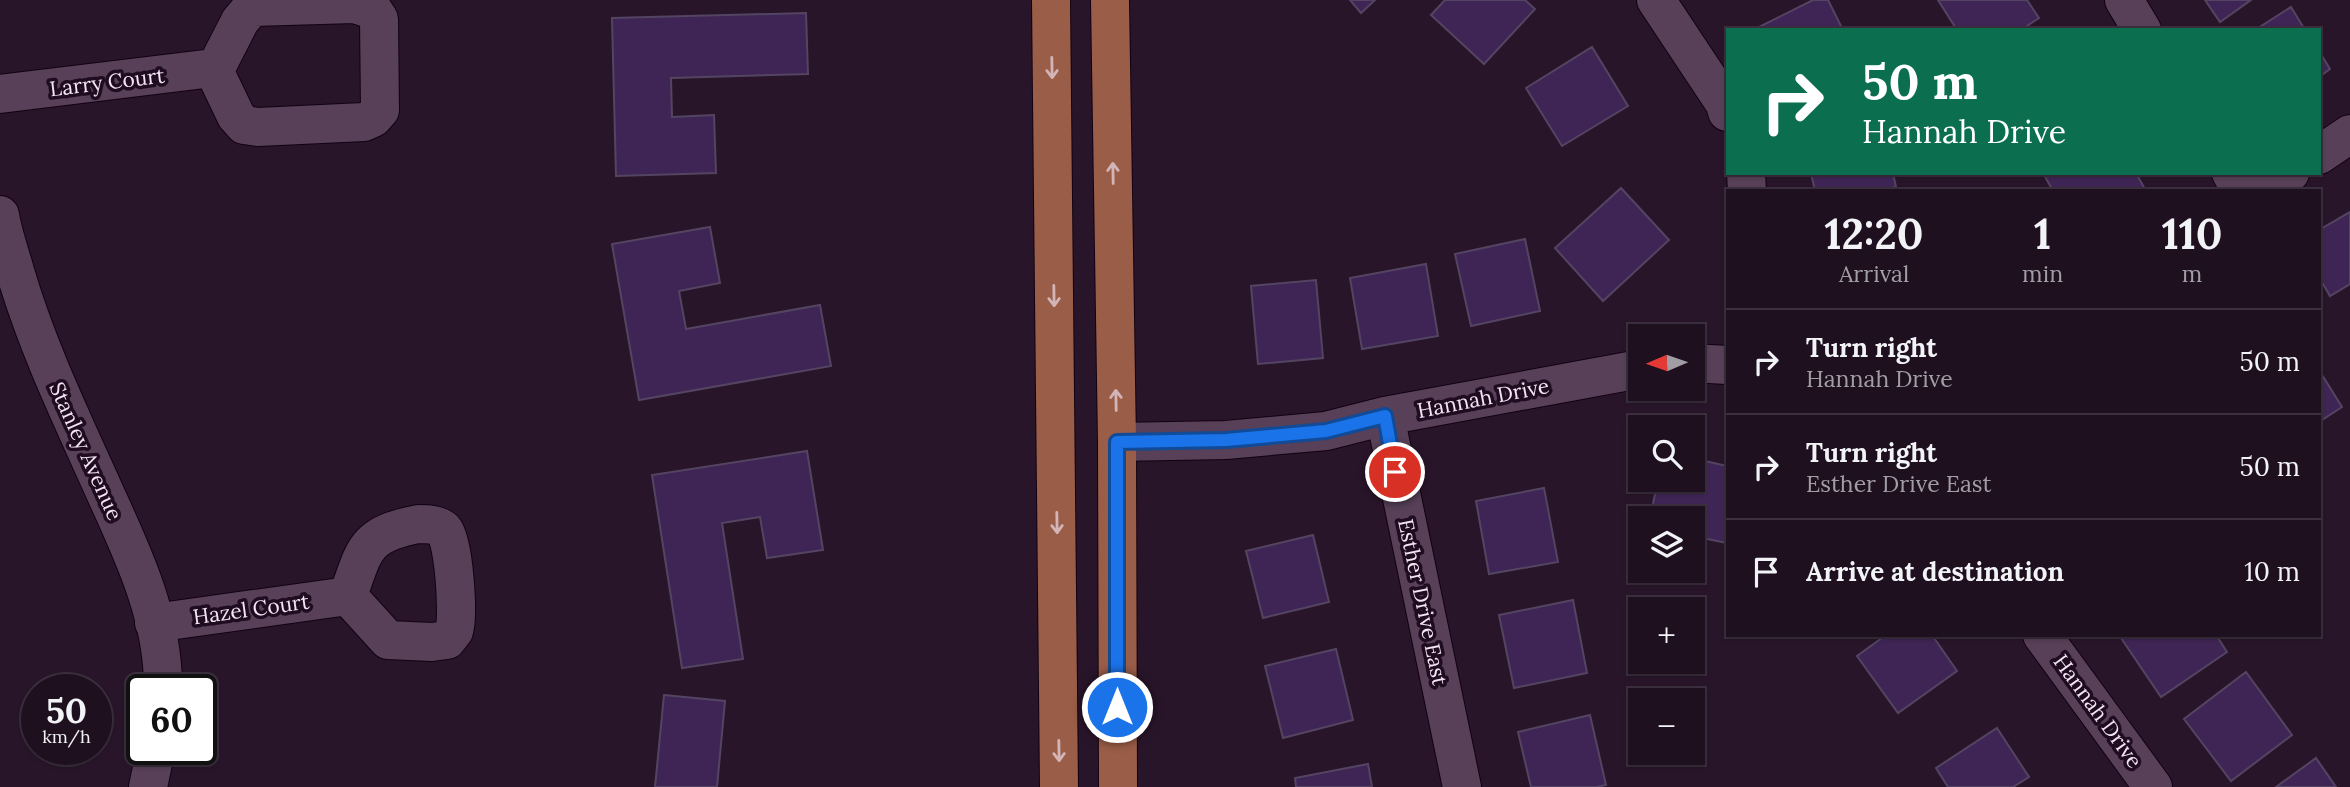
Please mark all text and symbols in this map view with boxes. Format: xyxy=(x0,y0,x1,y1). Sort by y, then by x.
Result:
text: 50 m xyxy=(1862,50,1978,112)
one-way arrow xyxy=(1045,56,1059,79)
icon: right xyxy=(1747,56,1838,147)
street label: Larry Court xyxy=(48,61,167,102)
text: Hannah Drive xyxy=(1862,111,2066,152)
one-way arrow xyxy=(1106,162,1120,185)
text: 12:20 xyxy=(1825,207,1924,261)
text: 1 xyxy=(2034,207,2051,261)
text: 110 xyxy=(2162,207,2222,261)
text: Arrival xyxy=(1839,259,1909,288)
text: min xyxy=(2022,259,2063,288)
text: m xyxy=(2182,259,2202,288)
one-way arrow xyxy=(1047,284,1061,307)
north arrow xyxy=(1628,324,1704,401)
map controls xyxy=(1628,324,1705,765)
text: Turn right xyxy=(1806,331,1937,364)
icon: right xyxy=(1747,343,1785,381)
text: 50 m xyxy=(2240,345,2300,378)
text: Hannah Drive xyxy=(1806,364,1953,393)
street label: Hannah Drive xyxy=(1415,372,1551,424)
street label: Stanley Avenue xyxy=(43,378,129,524)
one-way arrow xyxy=(1109,389,1123,412)
button: search xyxy=(1628,415,1705,492)
text: Turn right xyxy=(1806,436,1937,469)
pin xyxy=(1365,442,1425,502)
icon: right xyxy=(1747,448,1785,486)
text: 50 m xyxy=(2240,450,2300,483)
icon: arrive xyxy=(1376,453,1414,491)
text: Esther Drive East xyxy=(1806,469,1991,498)
button: layers xyxy=(1628,506,1705,583)
one-way arrow xyxy=(1050,511,1063,534)
street label: Esther Drive East xyxy=(1392,516,1454,688)
icon: arrive xyxy=(1747,553,1785,591)
text: Arrive at destination xyxy=(1806,555,2064,588)
text: 10 m xyxy=(2244,555,2300,588)
street label: Hazel Court xyxy=(191,587,312,631)
button: + xyxy=(1628,597,1705,674)
street label: Hannah Drive xyxy=(2048,649,2148,773)
position arrow xyxy=(1080,670,1154,744)
speed limit sign: 60 xyxy=(126,674,217,765)
text: 50 xyxy=(46,688,87,733)
button: − xyxy=(1628,688,1705,765)
text: km/h xyxy=(42,725,91,748)
one-way arrow xyxy=(1052,739,1066,762)

